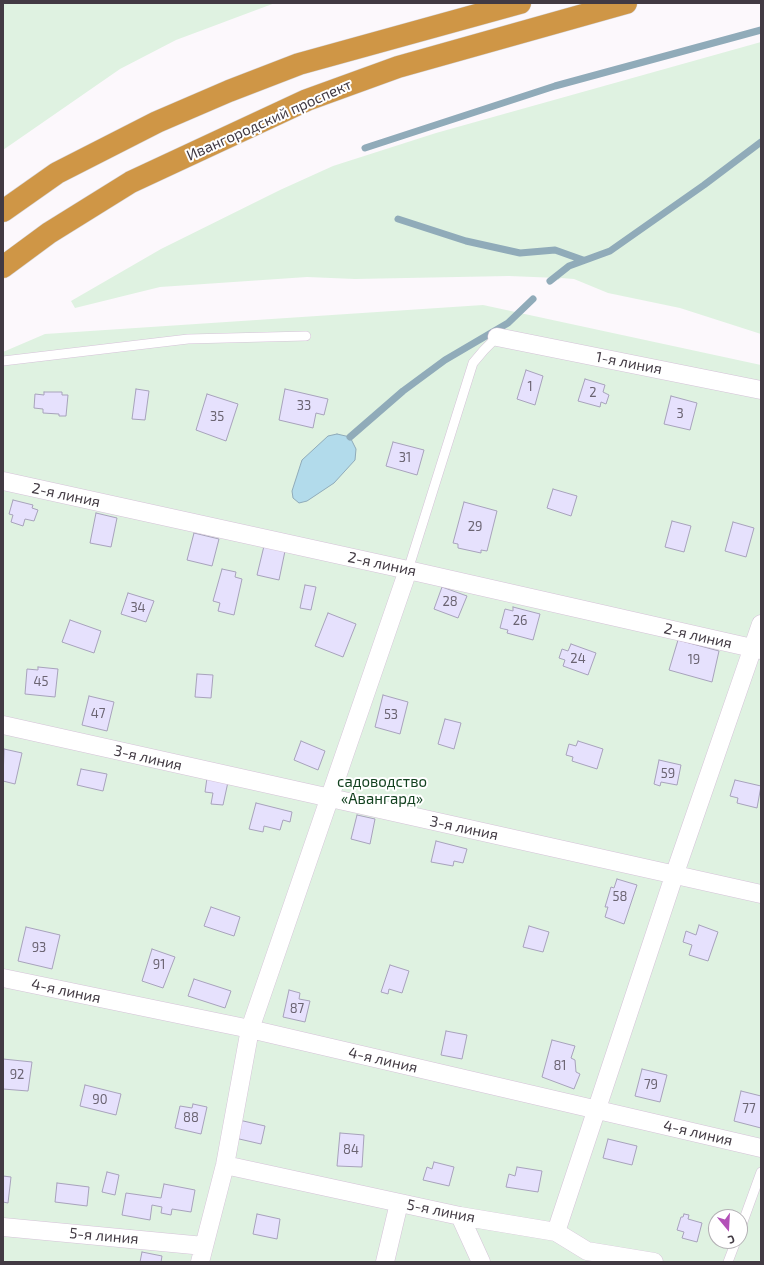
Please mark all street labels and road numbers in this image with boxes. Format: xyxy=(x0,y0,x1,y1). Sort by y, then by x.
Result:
street label: Ивангородский проспект xyxy=(184,75,354,165)
street label: 1-я линия xyxy=(594,348,664,378)
street label: 2-я линия xyxy=(30,479,102,511)
street label: 2-я линия xyxy=(346,548,418,580)
street label: 2-я линия xyxy=(662,619,734,653)
street label: 3-я линия xyxy=(112,741,184,775)
street label: 3-я линия xyxy=(428,812,500,844)
street label: 4-я линия xyxy=(30,975,102,1007)
street label: 4-я линия xyxy=(347,1043,419,1077)
street label: 4-я линия xyxy=(662,1116,734,1150)
street label: 5-я линия xyxy=(405,1196,477,1226)
street label: 5-я линия xyxy=(69,1224,139,1248)

